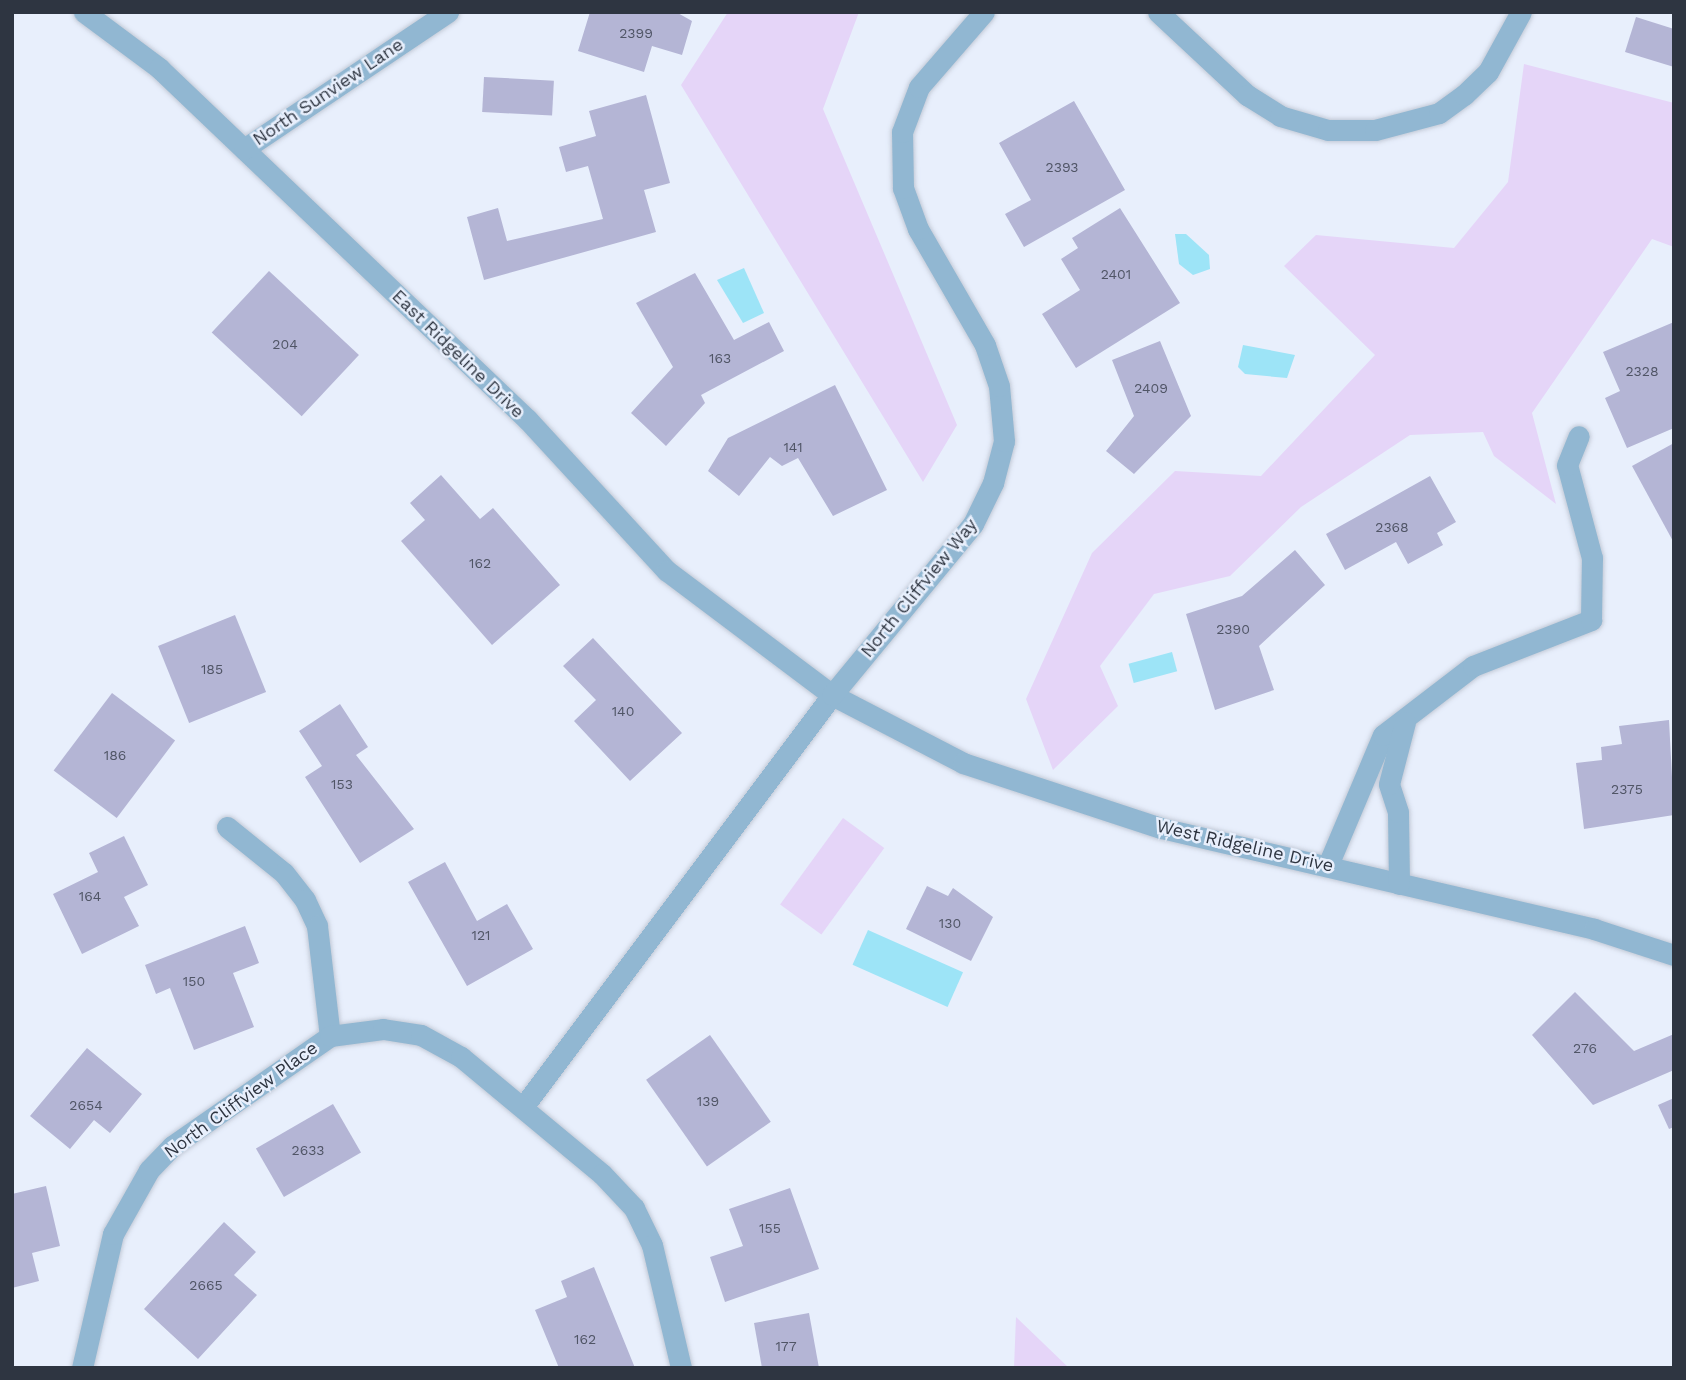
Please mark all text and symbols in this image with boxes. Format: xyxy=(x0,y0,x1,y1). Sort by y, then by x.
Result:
house number: 2399 xyxy=(619,25,653,41)
street label: North Sunview Lane xyxy=(249,34,407,150)
house number: 2393 xyxy=(1046,159,1078,175)
house number: 2401 xyxy=(1101,266,1131,282)
street label: East Ridgeline Drive xyxy=(387,285,529,423)
house number: 204 xyxy=(272,336,298,352)
house number: 163 xyxy=(709,350,731,366)
house number: 2328 xyxy=(1625,363,1659,379)
house number: 2409 xyxy=(1134,380,1168,396)
house number: 141 xyxy=(783,439,803,455)
street label: North Cliffview Way xyxy=(856,514,982,662)
house number: 2368 xyxy=(1375,519,1409,535)
house number: 162 xyxy=(469,555,491,571)
house number: 2390 xyxy=(1216,621,1250,637)
house number: 185 xyxy=(201,661,223,677)
house number: 140 xyxy=(612,703,634,719)
house number: 186 xyxy=(104,747,126,763)
house number: 153 xyxy=(331,776,353,792)
house number: 2375 xyxy=(1611,781,1643,797)
street label: West Ridgeline Drive xyxy=(1154,815,1336,877)
house number: 164 xyxy=(79,888,101,904)
house number: 130 xyxy=(939,915,961,931)
house number: 121 xyxy=(471,927,491,943)
house number: 150 xyxy=(183,973,205,989)
street label: North Cliffview Place xyxy=(160,1037,322,1163)
house number: 276 xyxy=(1573,1040,1597,1056)
house number: 139 xyxy=(697,1093,719,1109)
house number: 2654 xyxy=(69,1097,103,1113)
house number: 2633 xyxy=(292,1142,324,1158)
house number: 155 xyxy=(759,1220,781,1236)
house number: 2665 xyxy=(189,1277,223,1293)
house number: 162 xyxy=(574,1331,596,1347)
house number: 177 xyxy=(775,1338,797,1354)

